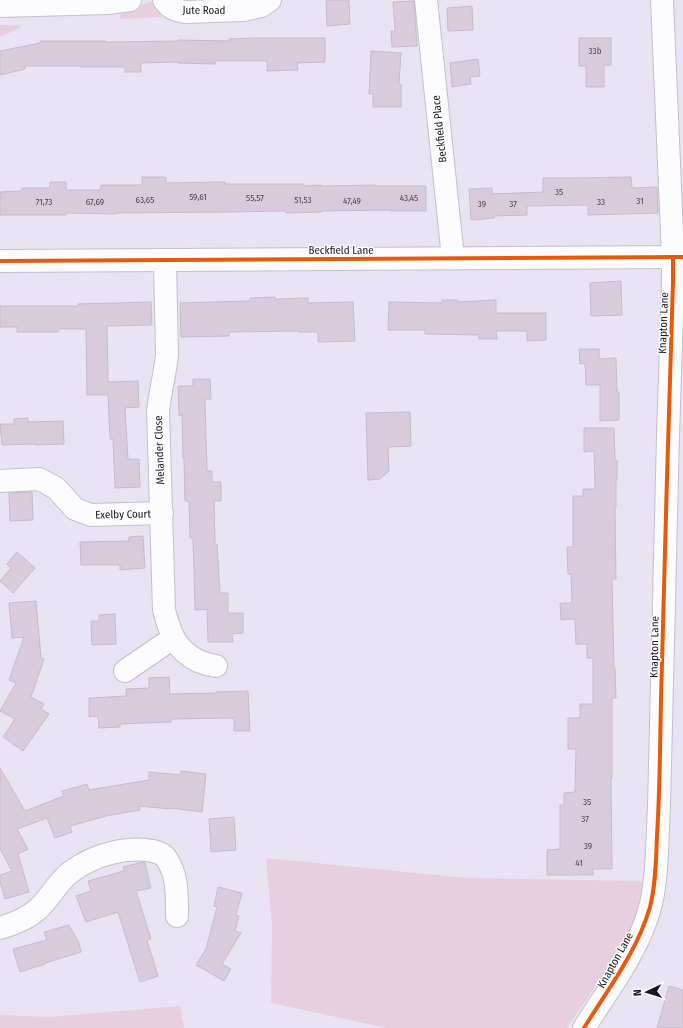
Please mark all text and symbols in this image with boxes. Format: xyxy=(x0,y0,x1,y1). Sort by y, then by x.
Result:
street label: Jute Road xyxy=(182,4,226,17)
house number: 33b xyxy=(589,46,602,56)
street label: Beckfield Place xyxy=(429,95,449,163)
house number: 35 xyxy=(555,187,563,197)
house number: 59,61 xyxy=(189,192,207,202)
house number: 55,57 xyxy=(246,193,264,203)
house number: 43,45 xyxy=(400,193,418,203)
house number: 63,65 xyxy=(136,195,154,205)
house number: 51,53 xyxy=(294,195,312,205)
house number: 47,49 xyxy=(343,196,361,206)
house number: 31 xyxy=(636,196,644,206)
house number: 71,73 xyxy=(36,197,52,207)
house number: 67,69 xyxy=(86,197,104,207)
house number: 33 xyxy=(597,197,605,207)
house number: 39 xyxy=(478,199,486,209)
house number: 37 xyxy=(509,199,517,209)
street label: Beckfield Lane xyxy=(308,244,374,257)
street label: Knapton Lane xyxy=(656,292,671,354)
street label: Melander Close xyxy=(152,415,167,485)
street label: Exelby Court xyxy=(95,508,151,521)
street label: Knapton Lane xyxy=(647,616,662,678)
house number: 35 xyxy=(583,797,591,807)
house number: 37 xyxy=(581,814,589,824)
house number: 39 xyxy=(584,841,592,851)
house number: 41 xyxy=(575,858,583,868)
street label: Knapton Lane xyxy=(595,930,636,990)
north arrow xyxy=(627,972,667,1012)
text: N xyxy=(631,989,644,996)

